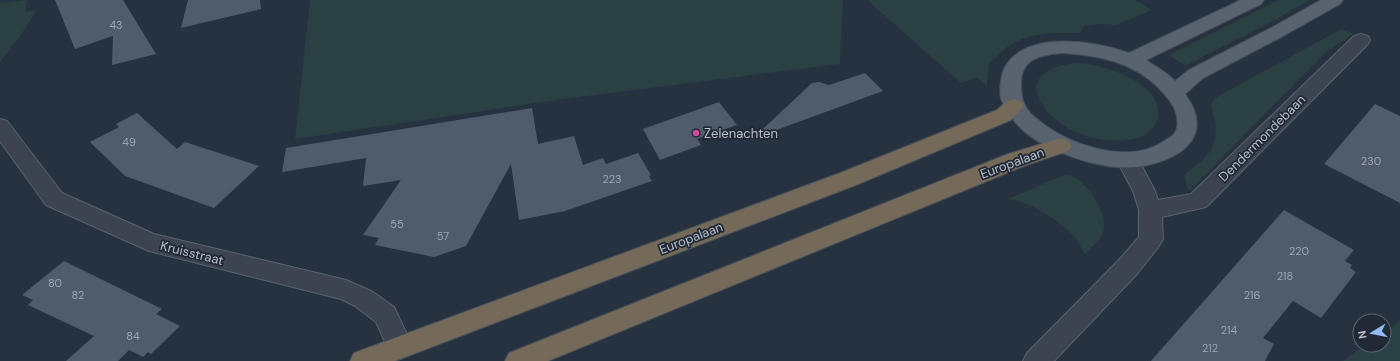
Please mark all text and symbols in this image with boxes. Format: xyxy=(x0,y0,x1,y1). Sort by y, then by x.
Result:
house number: 43 xyxy=(109,18,123,32)
street label: Dendermondebaan xyxy=(1215,91,1309,185)
place label: Zelenachten xyxy=(704,125,778,142)
marker: Zelenachten xyxy=(691,128,701,138)
house number: 49 xyxy=(122,135,136,149)
street label: Europalaan xyxy=(978,144,1046,182)
house number: 230 xyxy=(1361,154,1381,168)
house number: 223 xyxy=(602,172,622,186)
house number: 55 xyxy=(390,217,404,231)
street label: Europalaan xyxy=(657,218,725,258)
house number: 57 xyxy=(437,229,449,243)
street label: Kruisstraat xyxy=(159,237,225,269)
house number: 220 xyxy=(1289,244,1309,258)
house number: 218 xyxy=(1277,269,1293,283)
house number: 80 xyxy=(48,276,62,290)
house number: 82 xyxy=(72,288,84,302)
house number: 216 xyxy=(1244,288,1260,302)
north arrow xyxy=(1352,313,1392,353)
house number: 214 xyxy=(1221,323,1238,337)
house number: 84 xyxy=(126,329,140,343)
text: N xyxy=(1355,330,1370,340)
house number: 212 xyxy=(1202,341,1218,355)

